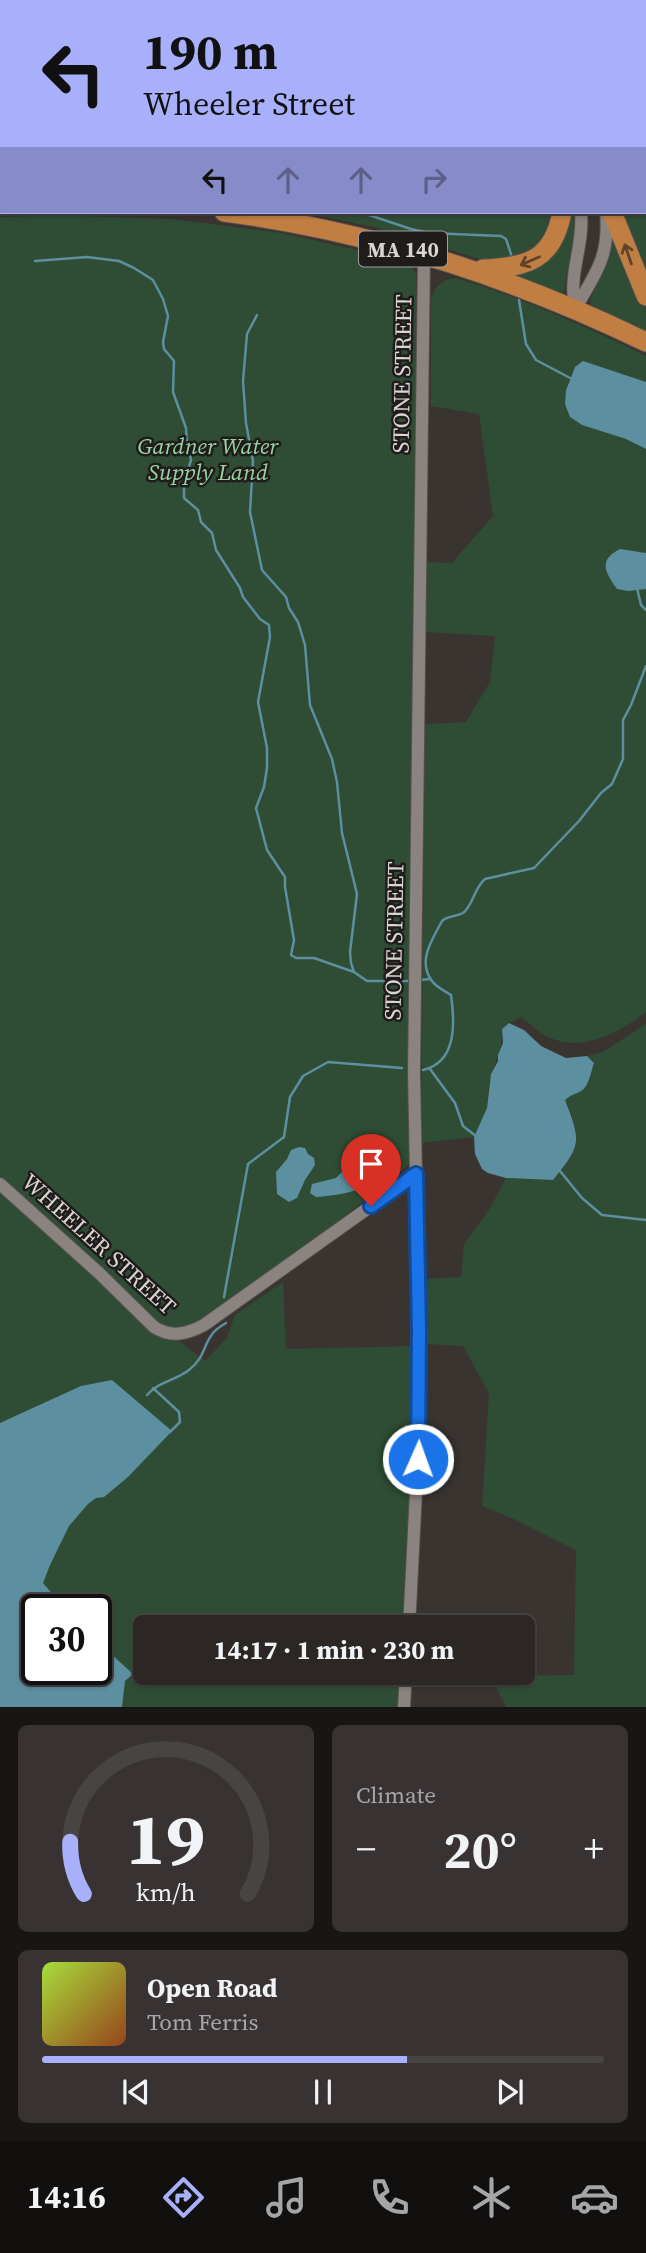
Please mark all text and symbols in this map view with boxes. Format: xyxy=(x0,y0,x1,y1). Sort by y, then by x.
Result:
text: 190 m xyxy=(143,18,278,85)
icon: left xyxy=(28,28,119,119)
text: Wheeler Street xyxy=(143,82,355,126)
icon: left xyxy=(196,161,234,199)
icon: ahead xyxy=(269,161,307,199)
icon: ahead xyxy=(342,161,380,199)
icon: right xyxy=(415,161,453,199)
road number: MA 140 xyxy=(359,232,447,266)
one-way arrow xyxy=(621,244,633,266)
one-way arrow xyxy=(520,255,541,268)
street label: STONE STREET xyxy=(385,294,419,454)
park label: Gardner Water Supply Land xyxy=(138,430,279,488)
street label: STONE STREET xyxy=(377,861,411,1021)
pin xyxy=(341,1134,401,1206)
icon: arrive xyxy=(352,1145,390,1183)
street label: WHEELER STREET xyxy=(15,1166,183,1322)
position arrow xyxy=(381,1422,455,1496)
speed limit sign: 30 xyxy=(21,1594,112,1685)
text: 14:17 · 1 min · 230 m xyxy=(214,1632,454,1668)
text: Climate xyxy=(356,1779,436,1811)
text: 19 xyxy=(127,1790,205,1889)
text: 20° xyxy=(443,1814,517,1885)
text: − xyxy=(356,1823,376,1875)
text: + xyxy=(584,1823,604,1875)
text: km/h xyxy=(136,1875,196,1909)
text: Open Road xyxy=(147,1970,278,2006)
text: Tom Ferris xyxy=(147,2006,258,2038)
icon: previous xyxy=(117,2073,155,2111)
icon: pause xyxy=(304,2073,342,2111)
icon: next xyxy=(491,2073,529,2111)
icon: directions xyxy=(159,2173,208,2222)
icon: music xyxy=(262,2173,311,2222)
icon: phone xyxy=(365,2173,414,2222)
icon: climate xyxy=(467,2173,516,2222)
icon: car xyxy=(570,2173,619,2222)
text: 14:16 xyxy=(27,2175,106,2219)

